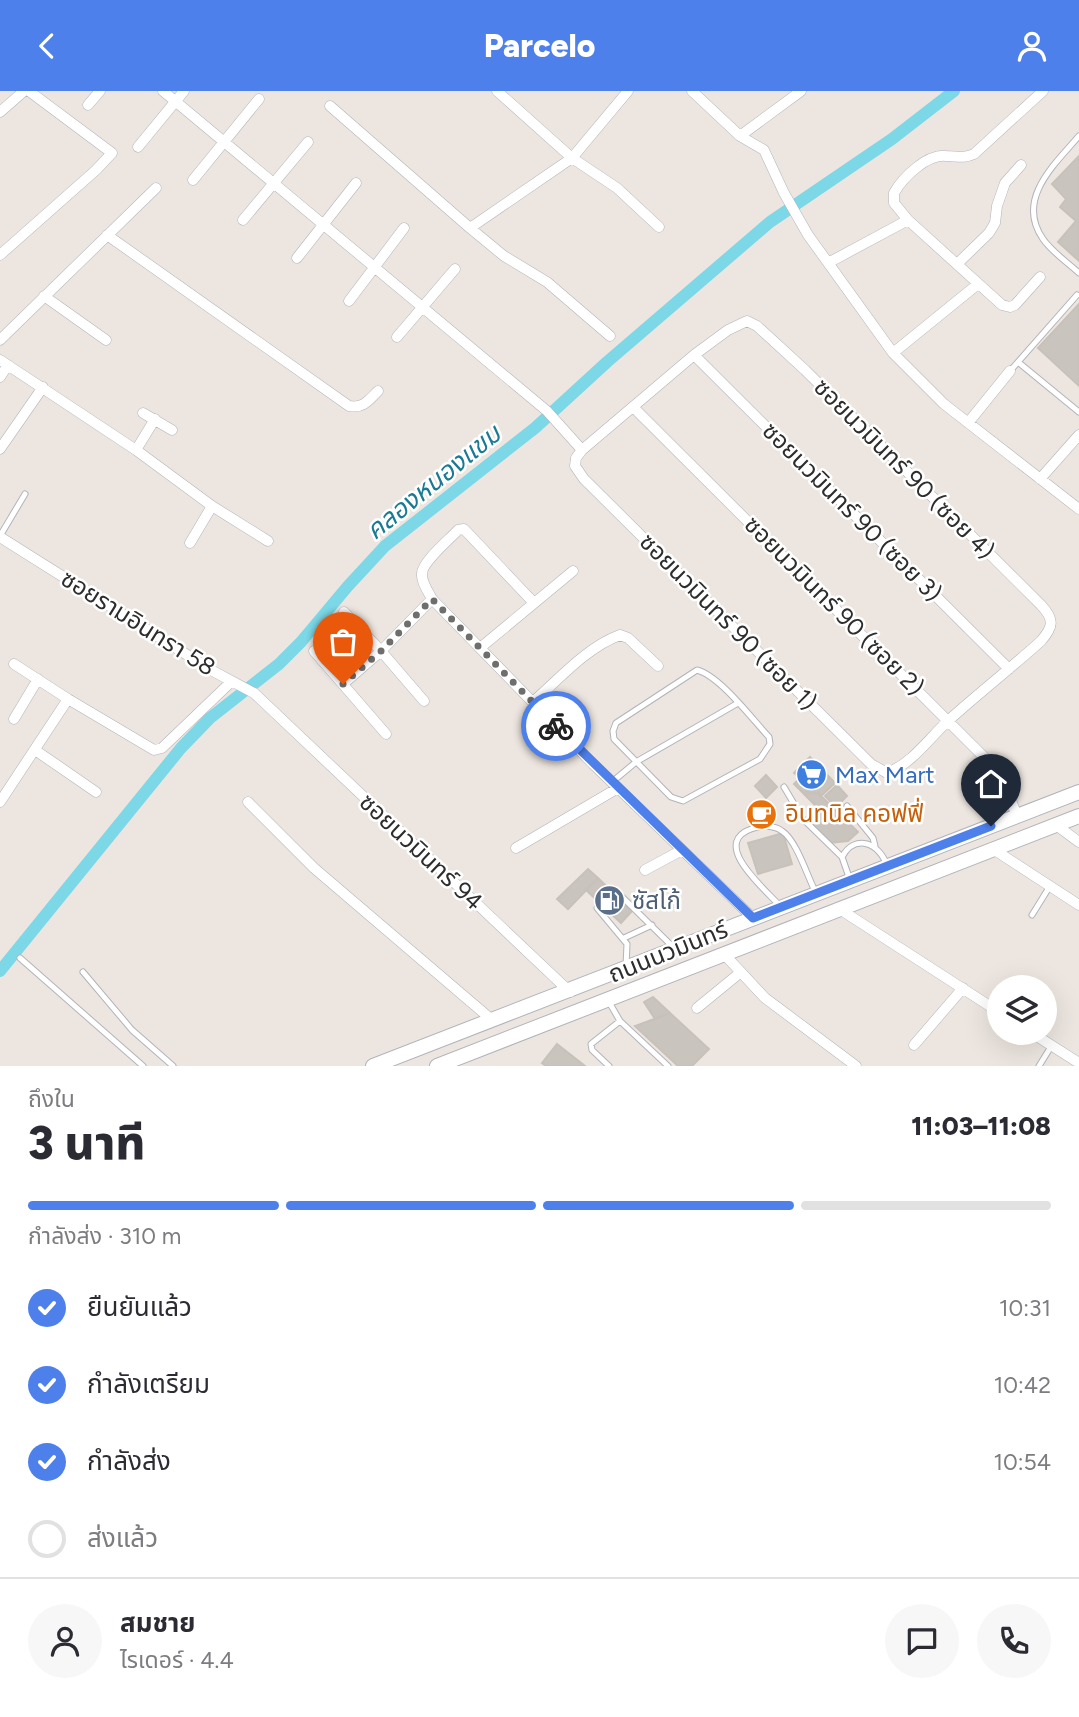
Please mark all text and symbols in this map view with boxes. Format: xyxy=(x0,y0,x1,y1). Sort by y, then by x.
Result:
icon: back xyxy=(28,27,66,65)
text: Parcelo xyxy=(484,27,595,65)
icon: person xyxy=(1013,27,1051,65)
street label: ซอยนวมินทร์ 90 (ซอย 4) xyxy=(808,372,1001,565)
street label: ซอยนวมินทร์ 90 (ซอย 3) xyxy=(757,416,948,607)
water label: คลองหนองแขม xyxy=(359,417,509,546)
street label: ซอยนวมินทร์ 90 (ซอย 2) xyxy=(738,510,930,702)
street label: ซอยนวมินทร์ 90 (ซอย 1) xyxy=(634,527,823,716)
street label: ซอยรามอินทรา 58 xyxy=(56,563,221,682)
pin xyxy=(313,612,373,684)
icon: bag xyxy=(324,623,362,661)
courier xyxy=(521,691,591,761)
icon: bike xyxy=(537,707,575,745)
pin xyxy=(961,754,1021,826)
supermarket icon: Max Mart xyxy=(795,758,829,792)
place label: Max Mart xyxy=(835,760,935,789)
icon: home xyxy=(972,765,1010,803)
street label: ซอยนวมินทร์ 94 xyxy=(354,787,489,916)
cafe icon: อินทนิล คอฟฟี่ xyxy=(745,797,779,831)
place label: อินทนิล คอฟฟี่ xyxy=(785,797,924,828)
fuel station icon: ซัสโก้ xyxy=(592,884,626,918)
place label: ซัสโก้ xyxy=(632,886,681,915)
street label: ถนนนวมินทร์ xyxy=(604,914,733,989)
map controls xyxy=(987,975,1057,1045)
button: layers xyxy=(987,975,1057,1045)
text: ถึงใน xyxy=(28,1085,75,1113)
text: 11:03–11:08 xyxy=(911,1110,1051,1142)
text: 3 นาที xyxy=(28,1115,145,1171)
text: กำลังส่ง · 310 m xyxy=(28,1222,181,1250)
icon: check xyxy=(28,1289,66,1327)
text: ยืนยันแล้ว xyxy=(87,1291,192,1323)
text: 10:31 xyxy=(999,1294,1051,1322)
icon: check xyxy=(28,1366,66,1404)
text: กำลังเตรียม xyxy=(87,1368,210,1400)
text: 10:42 xyxy=(994,1371,1051,1399)
icon: check xyxy=(28,1443,66,1481)
text: กำลังส่ง xyxy=(87,1445,171,1477)
text: 10:54 xyxy=(993,1448,1051,1476)
text: ส่งแล้ว xyxy=(87,1522,158,1554)
button: person xyxy=(28,1604,102,1678)
button: chat xyxy=(885,1604,959,1678)
button: phone xyxy=(977,1604,1051,1678)
text: สมชาย xyxy=(120,1607,196,1639)
text: ไรเดอร์ · 4.4 xyxy=(120,1646,234,1674)

